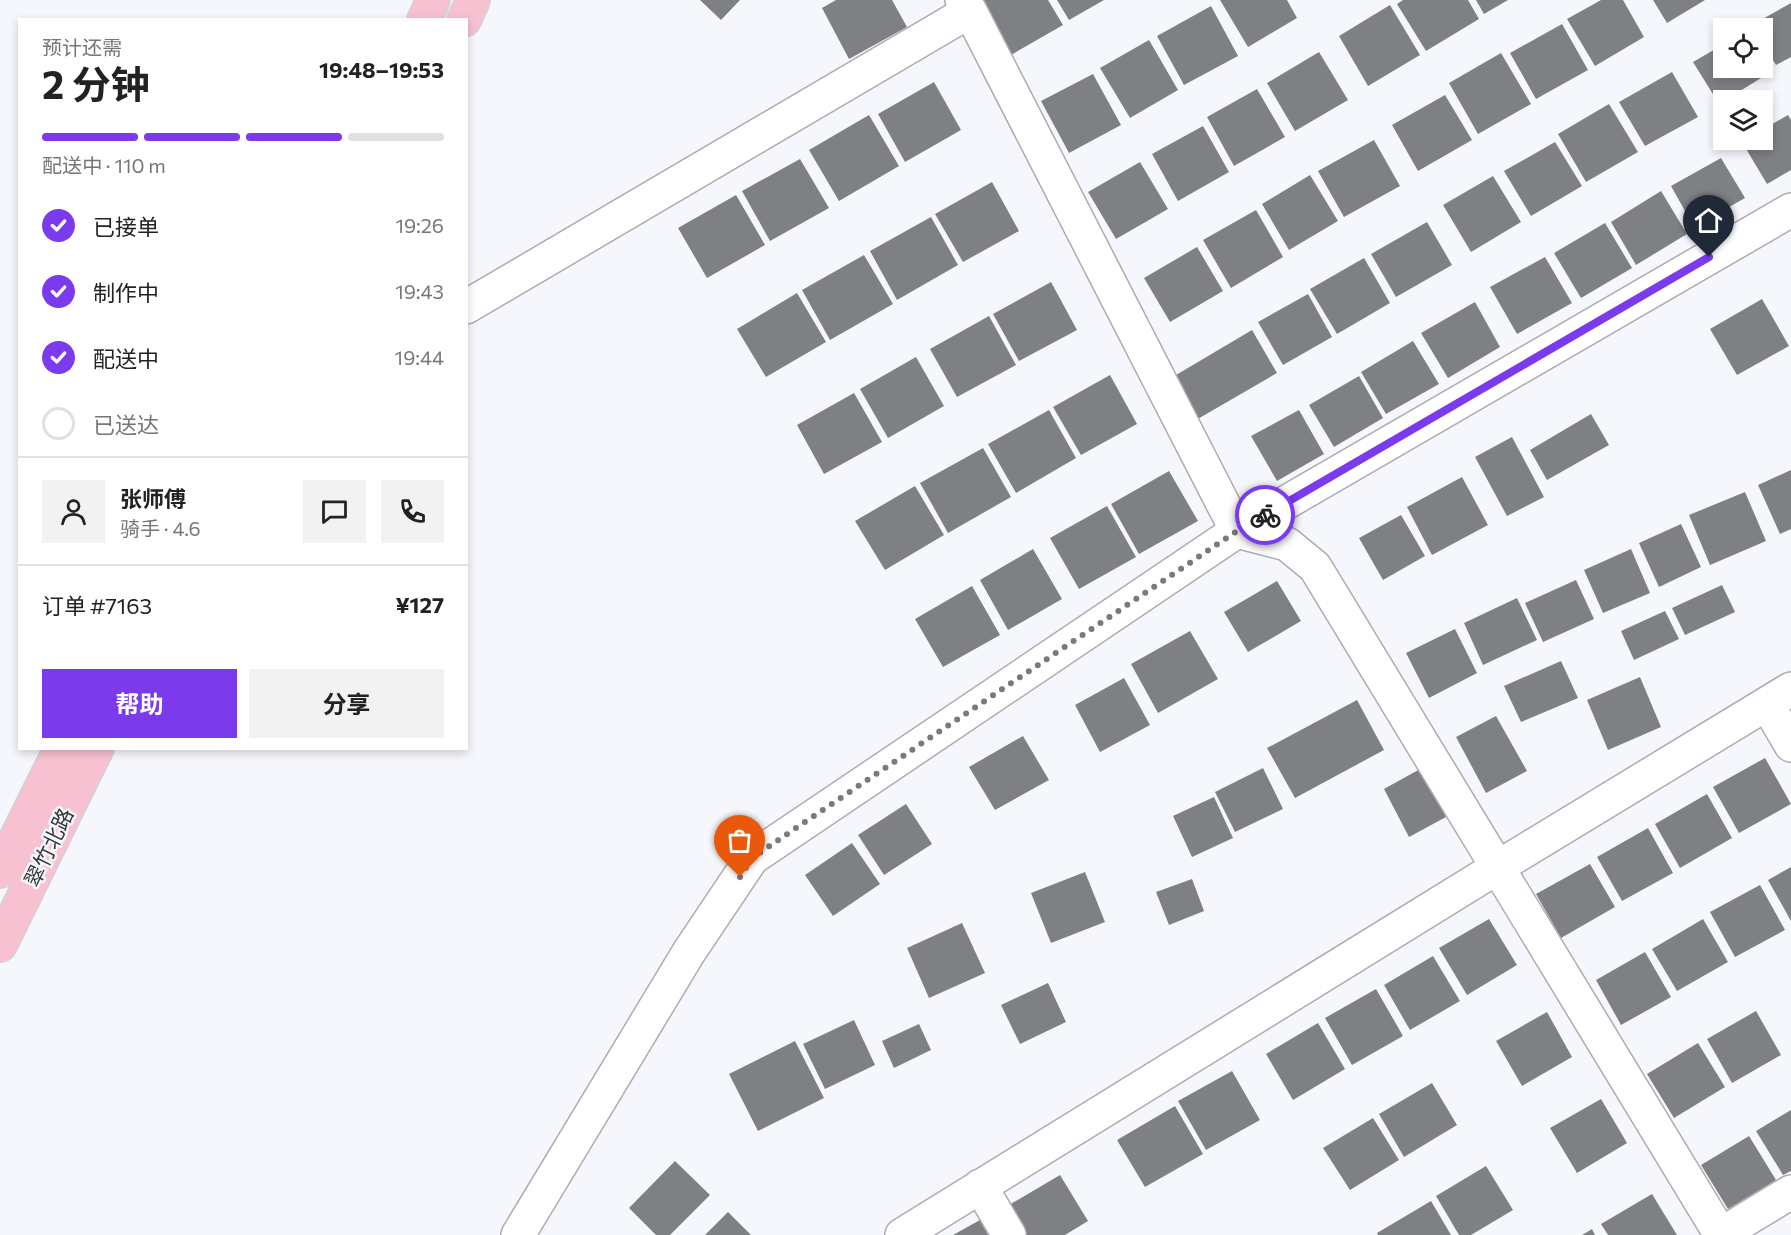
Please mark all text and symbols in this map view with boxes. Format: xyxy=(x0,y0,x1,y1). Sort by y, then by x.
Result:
map controls xyxy=(1713,18,1773,150)
button: locate xyxy=(1713,18,1773,78)
text: 预计还需 xyxy=(42,35,122,59)
text: 19:48–19:53 xyxy=(319,56,444,83)
text: 2 分钟 xyxy=(42,59,150,107)
button: layers xyxy=(1713,90,1773,150)
text: 配送中 · 110 m xyxy=(42,153,166,177)
pin xyxy=(1683,195,1734,257)
icon: home xyxy=(1692,204,1725,237)
icon: check xyxy=(42,209,75,242)
text: 已接单 xyxy=(93,213,159,240)
text: 19:26 xyxy=(395,213,444,237)
icon: check xyxy=(42,275,75,308)
text: 制作中 xyxy=(93,279,159,306)
text: 19:43 xyxy=(395,279,444,303)
icon: check xyxy=(42,341,75,374)
text: 配送中 xyxy=(93,345,159,372)
text: 19:44 xyxy=(395,345,444,369)
text: 已送达 xyxy=(93,411,159,438)
button: person xyxy=(42,480,105,543)
button: chat xyxy=(303,480,366,543)
button: phone xyxy=(381,480,444,543)
text: 张师傅 xyxy=(120,485,186,512)
courier xyxy=(1235,485,1295,545)
icon: bike xyxy=(1249,499,1282,532)
text: 骑手 · 4.6 xyxy=(120,516,201,540)
text: ¥127 xyxy=(395,591,444,618)
text: 订单 #7163 xyxy=(42,592,152,619)
button: 帮助 xyxy=(42,669,237,738)
button: 分享 xyxy=(249,669,444,738)
street label: 翠竹北路 xyxy=(18,804,78,890)
pin xyxy=(714,815,765,877)
icon: bag xyxy=(723,824,756,857)

